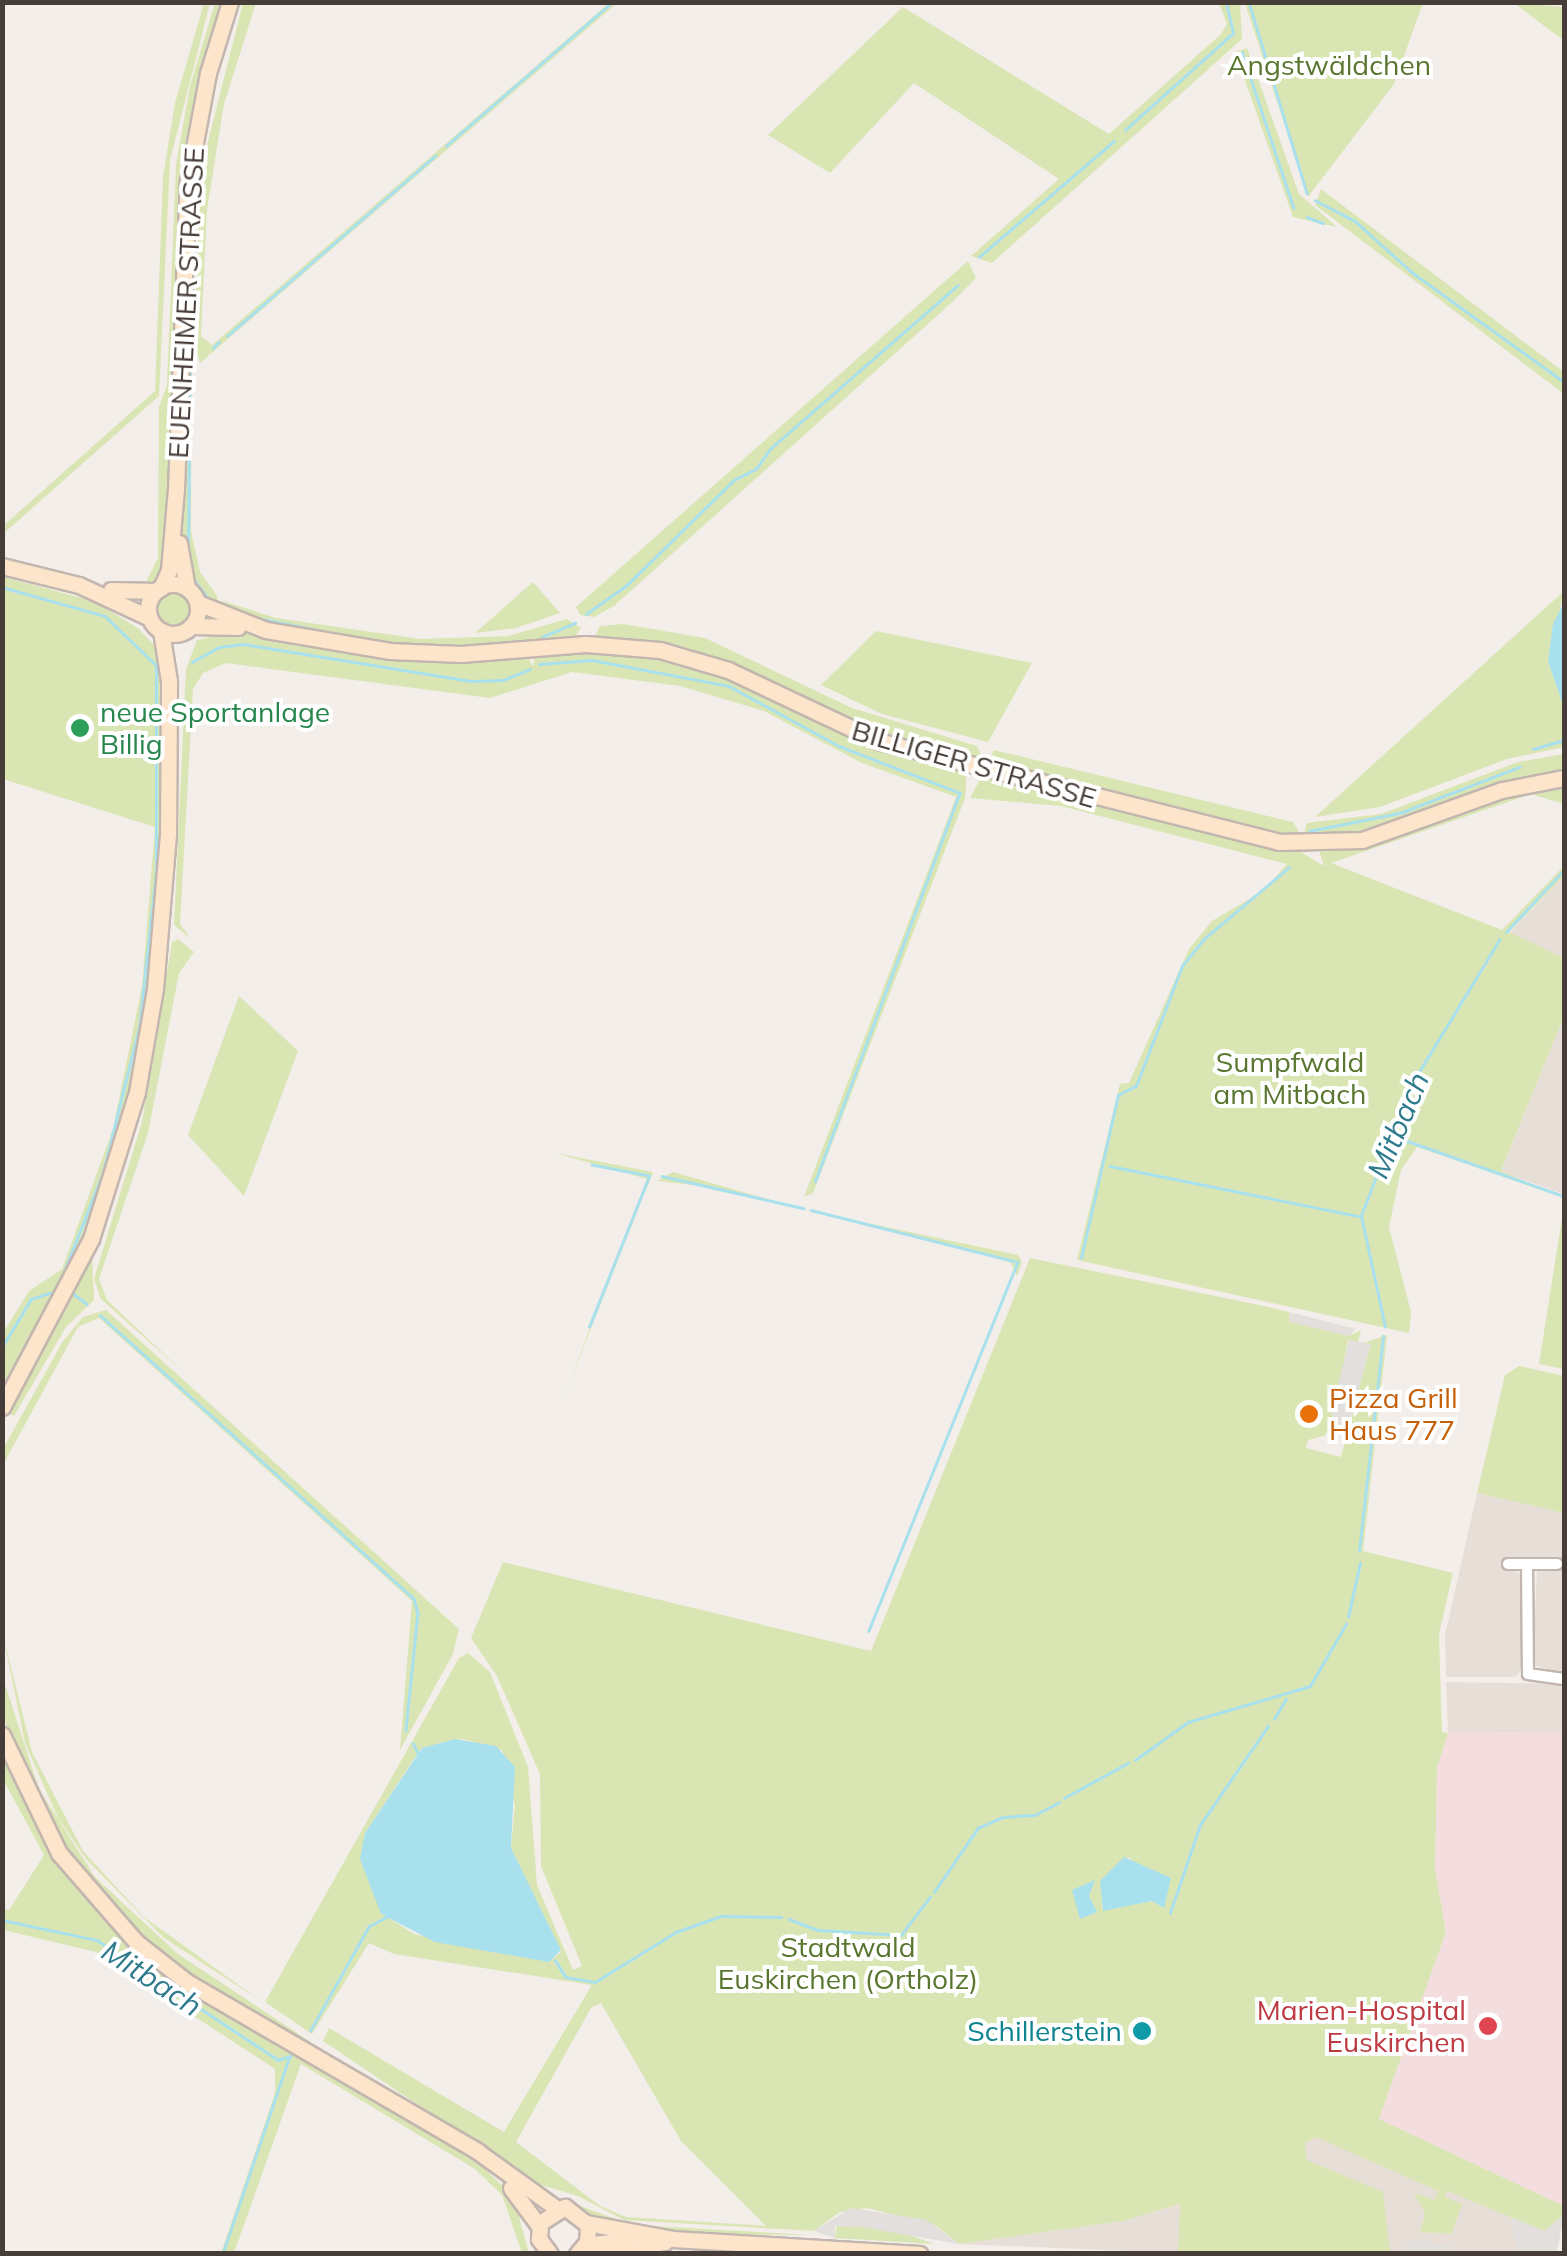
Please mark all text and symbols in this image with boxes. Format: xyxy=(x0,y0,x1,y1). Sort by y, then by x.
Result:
park label: Angstwäldchen xyxy=(1227,48,1431,82)
street label: EUENHEIMER STRASSE xyxy=(161,147,211,459)
place label: neue Sportanlage Billig xyxy=(100,695,330,761)
street label: BILLIGER STRASSE xyxy=(848,713,1100,815)
marker: neue Sportanlage Billig xyxy=(69,717,91,739)
park label: Sumpfwald am Mitbach xyxy=(1213,1045,1367,1111)
water label: Mitbach xyxy=(1360,1067,1436,1183)
place label: Pizza Grill Haus 777 xyxy=(1329,1381,1458,1447)
marker: Pizza Grill Haus 777 xyxy=(1298,1403,1320,1425)
park label: Stadtwald Euskirchen (Ortholz) xyxy=(718,1930,978,1996)
water label: Mitbach xyxy=(95,1932,209,2024)
place label: Marien-Hospital Euskirchen xyxy=(1257,1993,1466,2059)
marker: Marien-Hospital Euskirchen xyxy=(1475,2013,1501,2039)
place label: Schillerstein xyxy=(967,2014,1122,2048)
marker: Schillerstein xyxy=(1131,2020,1153,2042)

